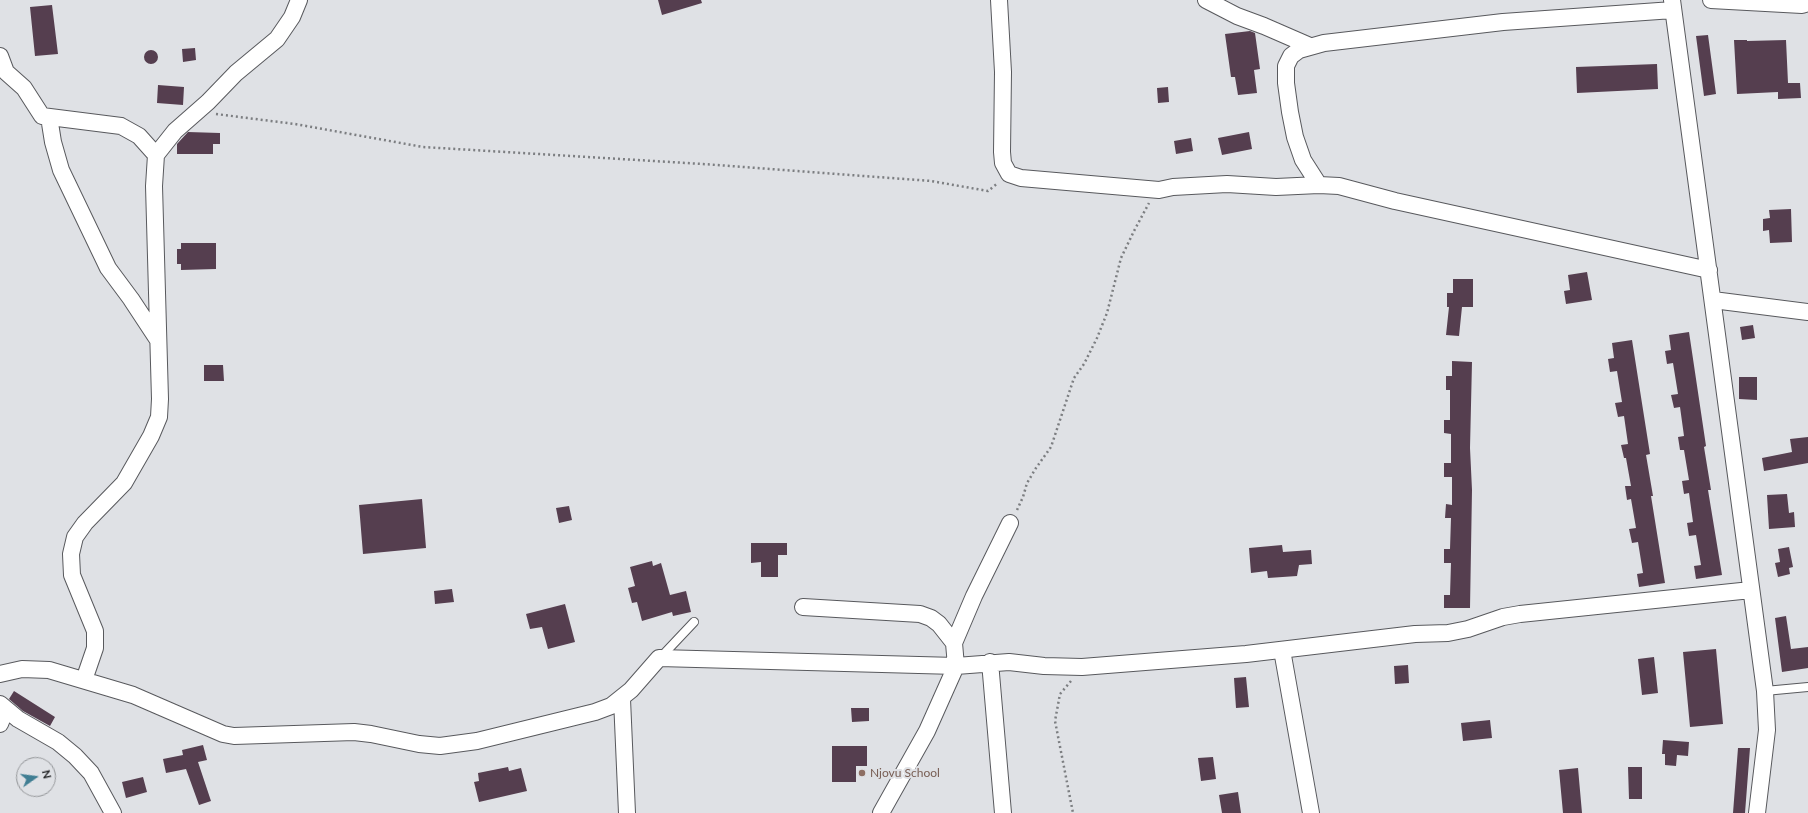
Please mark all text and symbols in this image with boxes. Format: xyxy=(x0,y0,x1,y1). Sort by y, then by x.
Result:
north arrow xyxy=(16,757,56,797)
place label: Njovu School xyxy=(870,766,940,780)
marker: Njovu School xyxy=(857,768,867,778)
text: N xyxy=(40,769,54,780)

